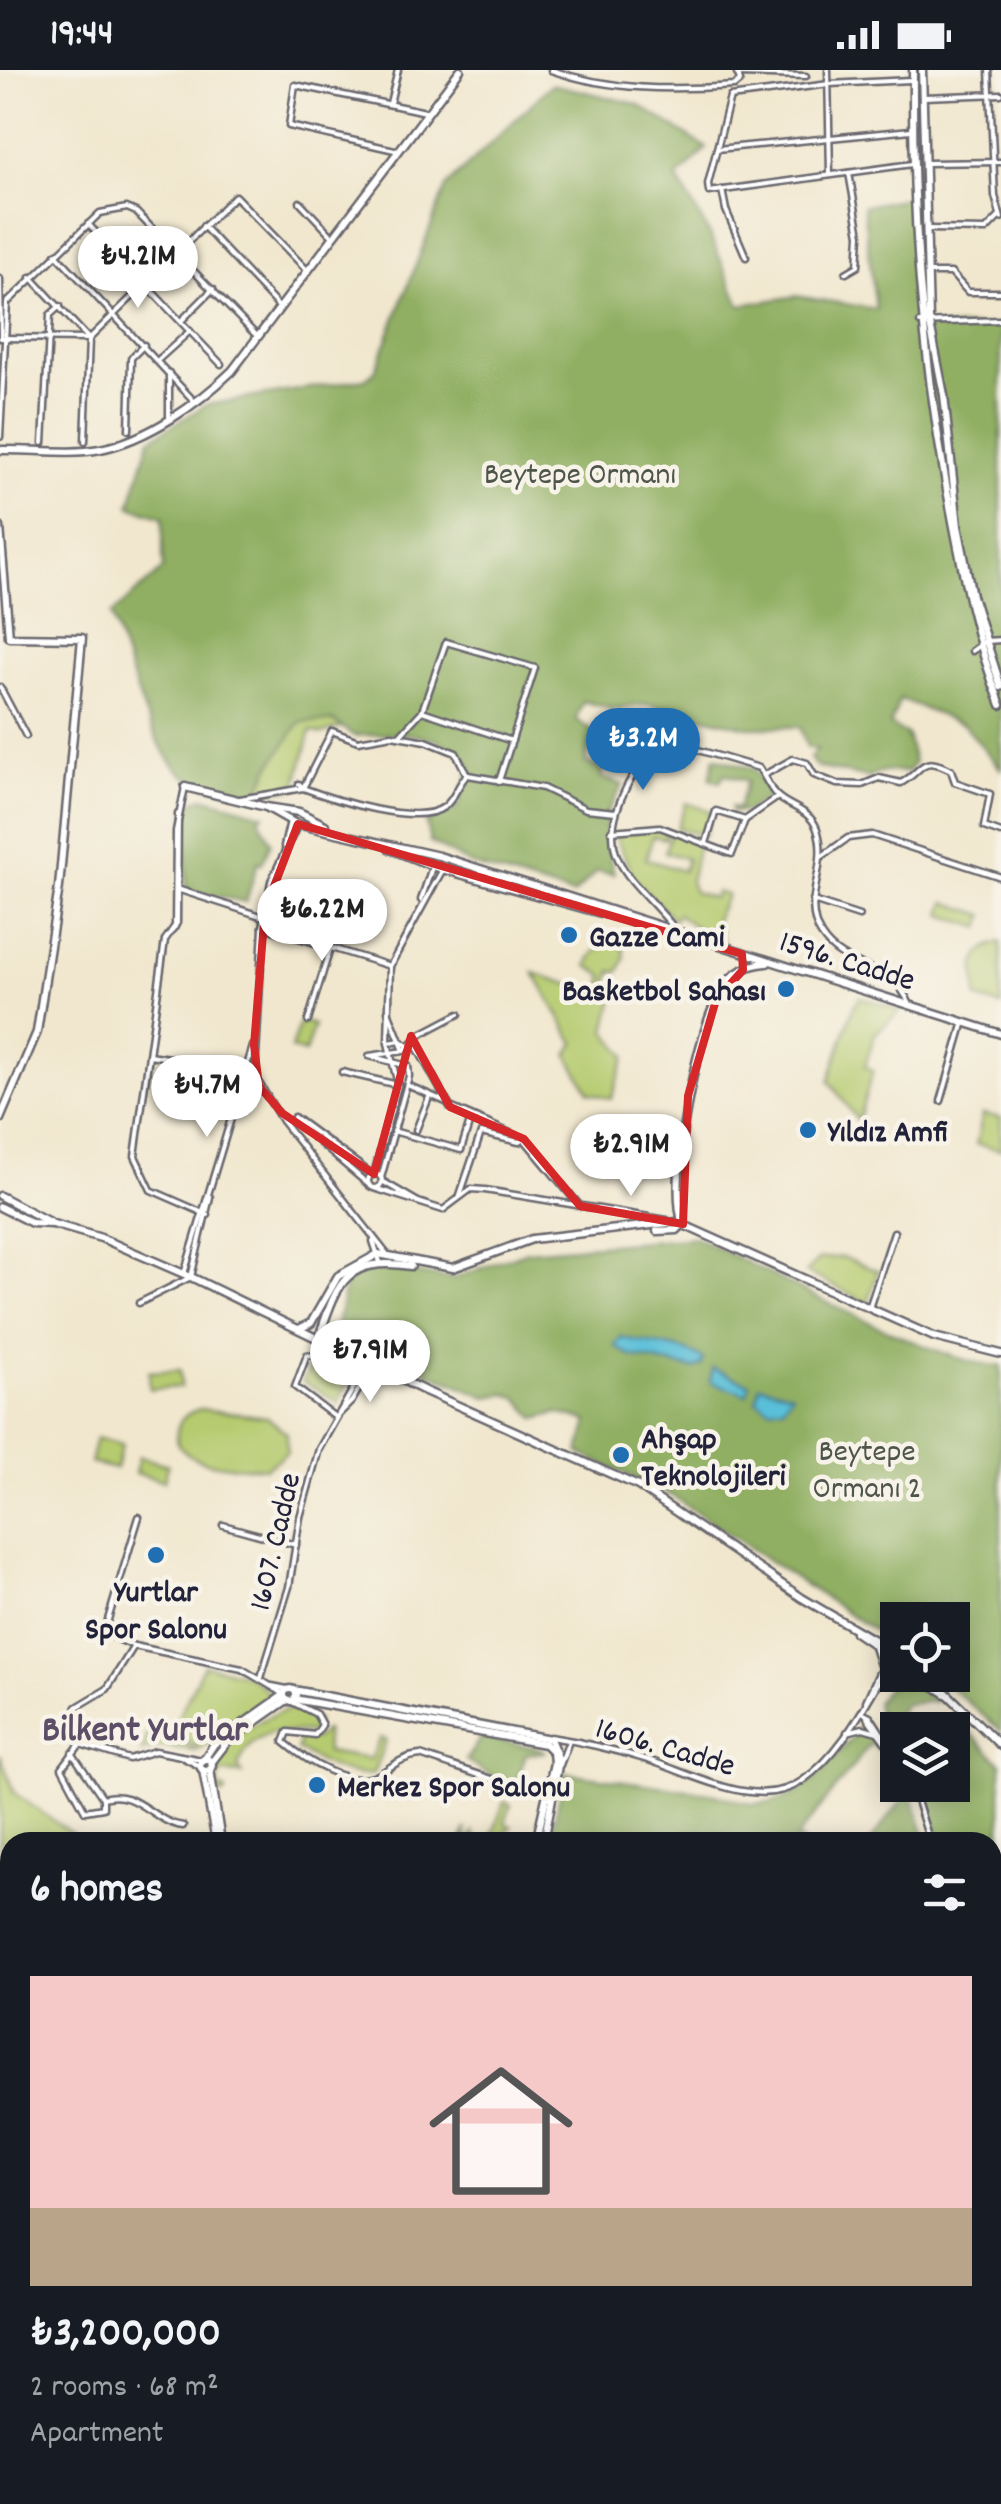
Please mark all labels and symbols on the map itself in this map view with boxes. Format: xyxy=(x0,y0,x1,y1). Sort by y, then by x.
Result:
pin: ₺4.21M xyxy=(57,226,219,311)
park label: Beytepe Ormanı xyxy=(484,454,676,500)
pin: ₺3.2M xyxy=(573,708,713,793)
pin: ₺6.22M xyxy=(241,879,403,964)
place label: Gazze Cami xyxy=(589,917,725,963)
street label: 1596. Cadde xyxy=(773,921,920,1006)
marker: Gazze Cami xyxy=(558,924,580,946)
place label: Basketbol Sahası xyxy=(562,971,766,1017)
marker: Basketbol Sahası xyxy=(775,978,797,1000)
pin: ₺4.7M xyxy=(137,1055,277,1140)
place label: Yıldız Amfi xyxy=(827,1112,948,1158)
pin: ₺2.91M xyxy=(550,1114,712,1199)
marker: Yıldız Amfi xyxy=(797,1119,819,1141)
pin: ₺7.91M xyxy=(289,1320,451,1405)
place label: Ahşap Teknolojileri xyxy=(641,1419,786,1502)
park label: Beytepe Ormanı 2 xyxy=(812,1431,922,1514)
marker: Ahşap Teknolojileri xyxy=(610,1444,632,1466)
street label: 1607. Cadde xyxy=(240,1469,316,1615)
marker: Yurtlar Spor Salonu xyxy=(145,1544,167,1566)
place label: Yurtlar Spor Salonu xyxy=(85,1572,227,1655)
district label: Bilkent Yurtlar xyxy=(42,1705,249,1760)
street label: 1606. Cadde xyxy=(589,1708,740,1792)
place label: Merkez Spor Salonu xyxy=(337,1767,570,1813)
marker: Merkez Spor Salonu xyxy=(306,1774,328,1796)

